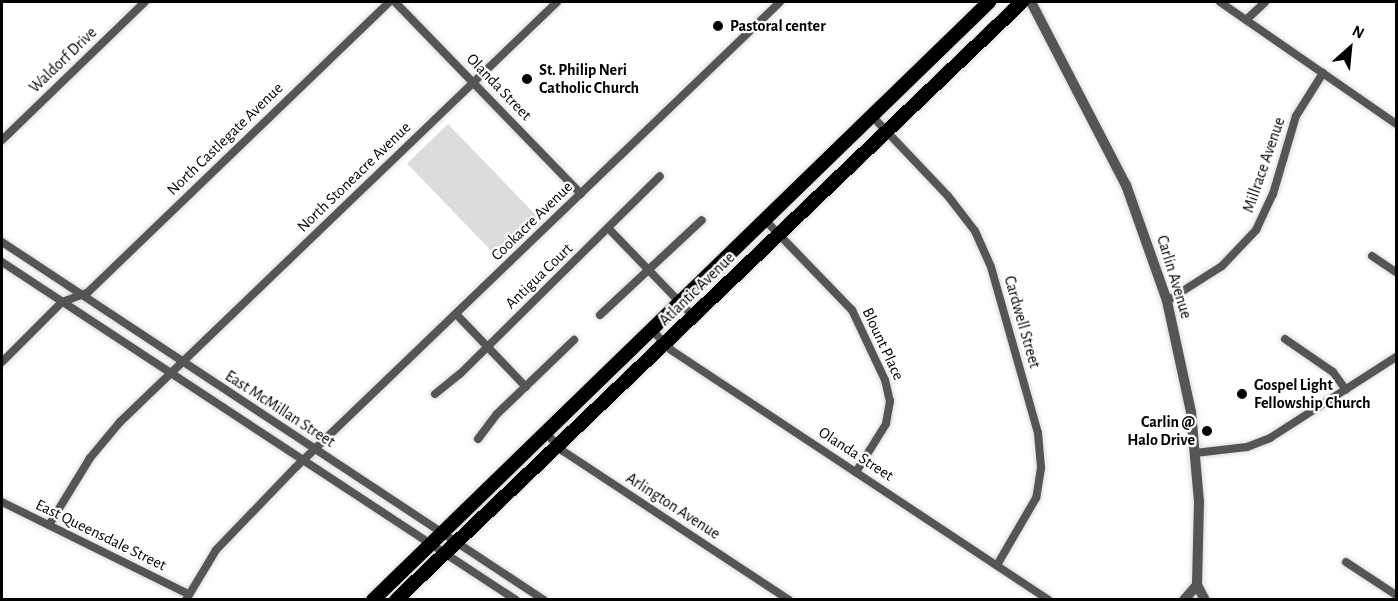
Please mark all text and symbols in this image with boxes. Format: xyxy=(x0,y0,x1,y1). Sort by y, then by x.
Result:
place label: Pastoral center xyxy=(730,16,826,36)
north arrow xyxy=(1320,18,1380,78)
marker: Pastoral center xyxy=(711,19,725,33)
text: N xyxy=(1350,22,1367,42)
street label: Waldorf Drive xyxy=(25,23,101,97)
street label: Olanda Street xyxy=(462,50,536,124)
place label: St. Philip Neri Catholic Church xyxy=(539,60,639,98)
marker: St. Philip Neri Catholic Church xyxy=(520,72,534,86)
street label: North Castlegate Avenue xyxy=(163,79,287,199)
street label: Millrace Avenue xyxy=(1239,115,1289,215)
street label: North Stoneacre Avenue xyxy=(293,118,415,236)
street label: Cookacre Avenue xyxy=(487,177,577,265)
street label: Carlin Avenue xyxy=(1152,233,1196,321)
street label: Antigua Court xyxy=(501,239,577,313)
street label: Atlantic Avenue xyxy=(655,248,739,330)
street label: Cardwell Street xyxy=(1000,274,1044,370)
street label: Blount Place xyxy=(858,305,908,383)
street label: East McMillan Street xyxy=(221,366,339,452)
place label: Gospel Light Fellowship Church xyxy=(1254,375,1370,413)
marker: Gospel Light Fellowship Church xyxy=(1235,387,1249,401)
place label: Carlin @ Halo Drive xyxy=(1127,412,1195,450)
street label: Olanda Street xyxy=(815,423,897,485)
marker: Carlin @ Halo Drive xyxy=(1200,424,1214,438)
street label: Arlington Avenue xyxy=(622,468,724,544)
street label: East Queensdale Street xyxy=(33,495,169,575)

